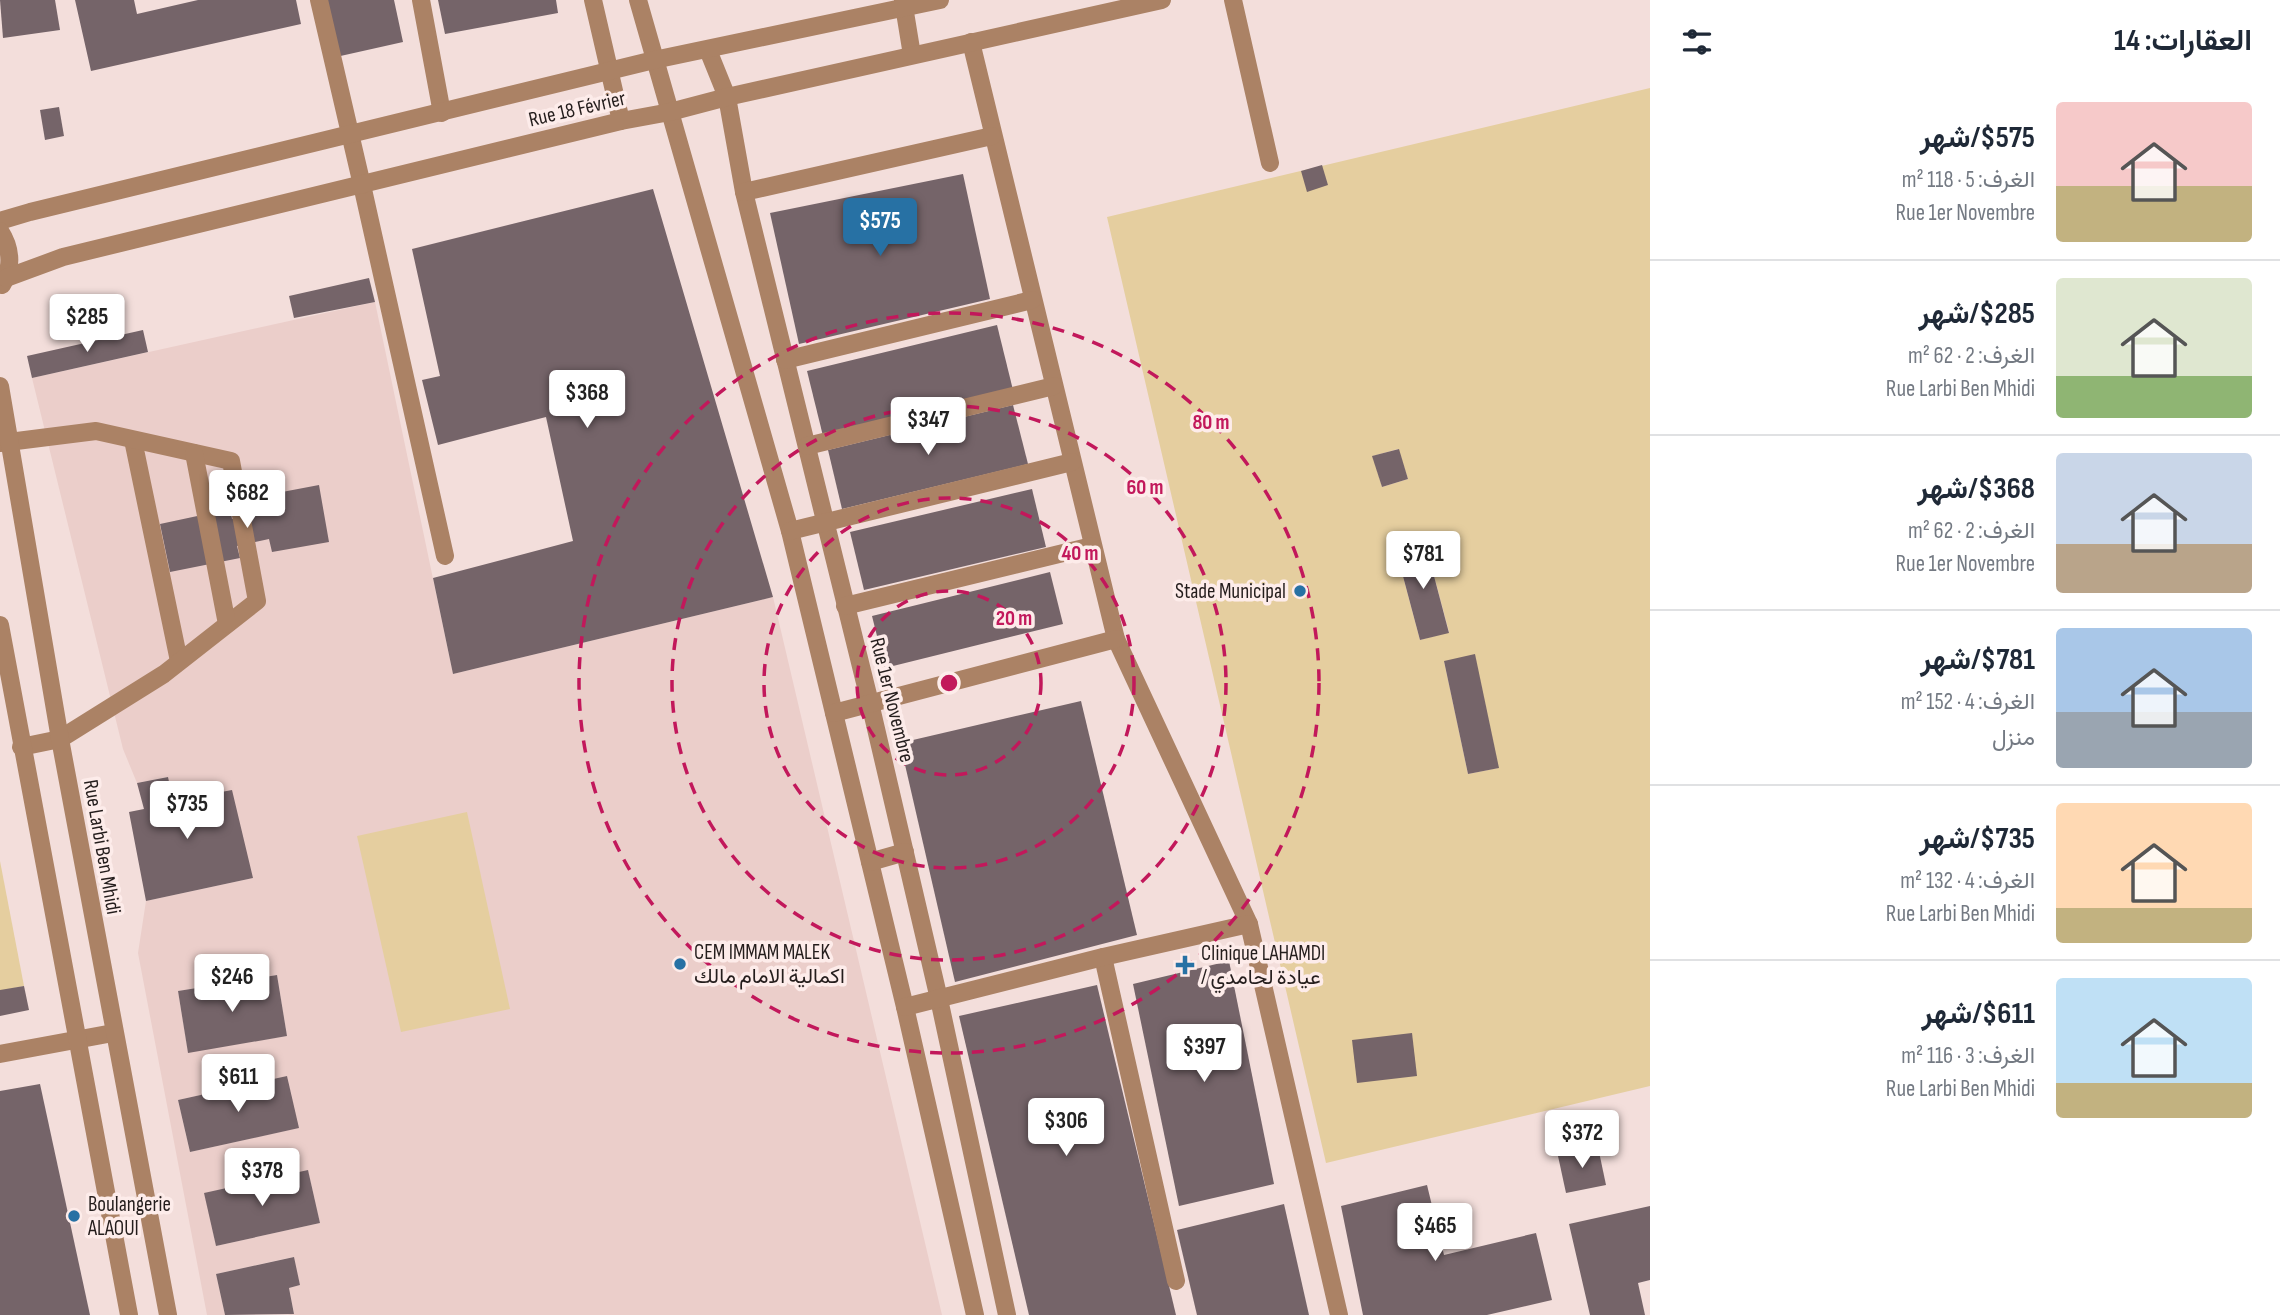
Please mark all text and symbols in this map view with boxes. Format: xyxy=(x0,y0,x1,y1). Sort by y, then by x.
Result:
icon: filters xyxy=(1678,23,1716,61)
text: العقارات: 14 xyxy=(2114,23,2252,59)
street label: Rue 18 Février xyxy=(526,86,628,132)
text: $575/شهر xyxy=(1920,120,2035,156)
icon: home xyxy=(2112,130,2196,214)
text: الغرف: 5 · 118 m² xyxy=(1902,166,2035,194)
pin: $575 xyxy=(839,198,921,258)
text: Rue 1er Novembre xyxy=(1895,199,2035,227)
text: $575 xyxy=(859,207,901,235)
pin: $285 xyxy=(46,294,128,354)
text: $285/شهر xyxy=(1919,296,2035,332)
text: $285 xyxy=(66,303,108,331)
icon: home xyxy=(2112,306,2196,390)
text: الغرف: 2 · 62 m² xyxy=(1908,342,2035,370)
pin: $368 xyxy=(546,370,628,430)
text: Rue Larbi Ben Mhidi xyxy=(1886,375,2035,403)
text: $368 xyxy=(565,379,609,407)
pin: $347 xyxy=(887,398,969,457)
text: $347 xyxy=(907,406,949,434)
text: 80 m xyxy=(1192,410,1230,435)
pin: $682 xyxy=(206,470,288,530)
text: $368/شهر xyxy=(1917,471,2035,507)
text: 60 m xyxy=(1126,475,1164,500)
text: $682 xyxy=(225,479,269,507)
icon: home xyxy=(2112,481,2196,565)
text: الغرف: 2 · 62 m² xyxy=(1908,517,2035,545)
pin: $781 xyxy=(1382,532,1464,591)
text: $781 xyxy=(1402,540,1444,568)
text: 40 m xyxy=(1062,541,1098,566)
text: Rue 1er Novembre xyxy=(1895,550,2035,578)
place label: Stade Municipal xyxy=(1175,579,1286,604)
marker: Stade Municipal xyxy=(1292,583,1308,599)
text: 20 m xyxy=(996,606,1032,631)
street label: Rue 1er Novembre xyxy=(864,635,920,765)
text: $781/شهر xyxy=(1920,642,2035,678)
icon: home xyxy=(2112,656,2196,740)
centre of rings xyxy=(937,671,961,695)
text: الغرف: 4 · 152 m² xyxy=(1901,688,2035,716)
text: منزل xyxy=(1992,724,2035,752)
street label: Rue Larbi Ben Mhidi xyxy=(78,778,126,916)
pin: $735 xyxy=(146,782,228,841)
text: $735 xyxy=(166,790,208,818)
text: $735/شهر xyxy=(1919,821,2035,857)
icon: home xyxy=(2112,831,2196,915)
text: الغرف: 4 · 132 m² xyxy=(1900,867,2035,895)
text: Rue Larbi Ben Mhidi xyxy=(1886,900,2035,928)
place label: CEM IMMAM MALEK اكمالية الامام مالك xyxy=(694,940,845,990)
place label: Clinique LAHAMDI / عيادة لحامدي xyxy=(1201,941,1325,994)
pin: $246 xyxy=(191,954,273,1014)
marker: Clinique LAHAMDI / عيادة لحامدي xyxy=(1175,955,1195,975)
marker: CEM IMMAM MALEK اكمالية الامام مالك xyxy=(672,956,688,972)
text: $246 xyxy=(210,963,254,991)
text: $611/شهر xyxy=(1921,996,2035,1032)
icon: home xyxy=(2112,1006,2196,1090)
pin: $397 xyxy=(1163,1024,1245,1084)
text: $397 xyxy=(1182,1033,1226,1061)
text: الغرف: 3 · 116 m² xyxy=(1901,1042,2035,1070)
pin: $611 xyxy=(197,1054,279,1114)
text: $611 xyxy=(218,1063,258,1091)
text: Rue Larbi Ben Mhidi xyxy=(1886,1075,2035,1103)
pin: $306 xyxy=(1025,1098,1107,1158)
text: $306 xyxy=(1044,1107,1088,1135)
pin: $372 xyxy=(1541,1110,1623,1170)
text: $372 xyxy=(1561,1119,1603,1147)
pin: $378 xyxy=(221,1148,303,1208)
text: $378 xyxy=(241,1157,283,1185)
place label: Boulangerie ALAOUI xyxy=(87,1192,171,1241)
pin: $465 xyxy=(1394,1204,1476,1263)
marker: Boulangerie ALAOUI xyxy=(66,1208,82,1224)
text: $465 xyxy=(1413,1212,1457,1240)

